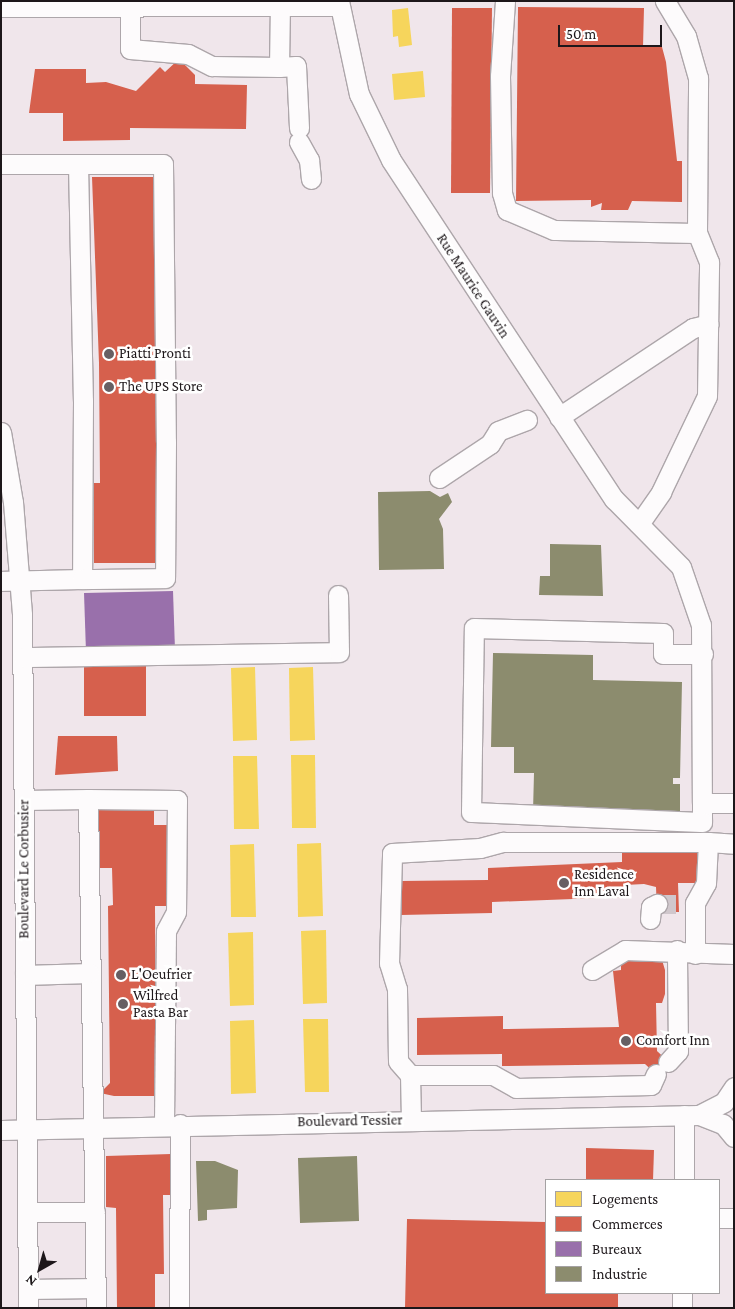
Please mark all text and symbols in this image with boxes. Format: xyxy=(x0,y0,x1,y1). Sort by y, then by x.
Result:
scale bar xyxy=(560,15,664,47)
text: 50 m xyxy=(566,26,596,42)
street label: Rue Maurice Gauvin xyxy=(433,230,513,342)
place label: Piatti Pronti xyxy=(119,345,191,363)
marker: Piatti Pronti xyxy=(103,348,115,360)
place label: The UPS Store xyxy=(119,378,203,396)
marker: The UPS Store xyxy=(103,381,115,393)
street label: Boulevard Le Corbusier xyxy=(15,799,33,939)
place label: Residence Inn Laval xyxy=(574,865,634,900)
marker: Residence Inn Laval xyxy=(558,877,570,889)
place label: L'Oeufrier xyxy=(131,966,192,984)
marker: L'Oeufrier xyxy=(115,969,127,981)
place label: Wilfred Pasta Bar xyxy=(133,986,188,1021)
marker: Wilfred Pasta Bar xyxy=(117,998,129,1010)
place label: Comfort Inn xyxy=(636,1032,710,1050)
marker: Comfort Inn xyxy=(620,1035,632,1047)
street label: Boulevard Tessier xyxy=(297,1111,403,1131)
legend xyxy=(545,1179,720,1294)
text: Logements xyxy=(592,1191,658,1207)
text: Commerces xyxy=(592,1216,663,1232)
text: Bureaux xyxy=(592,1241,642,1257)
north arrow xyxy=(15,1244,65,1294)
text: Industrie xyxy=(592,1266,647,1282)
text: N xyxy=(22,1272,39,1290)

